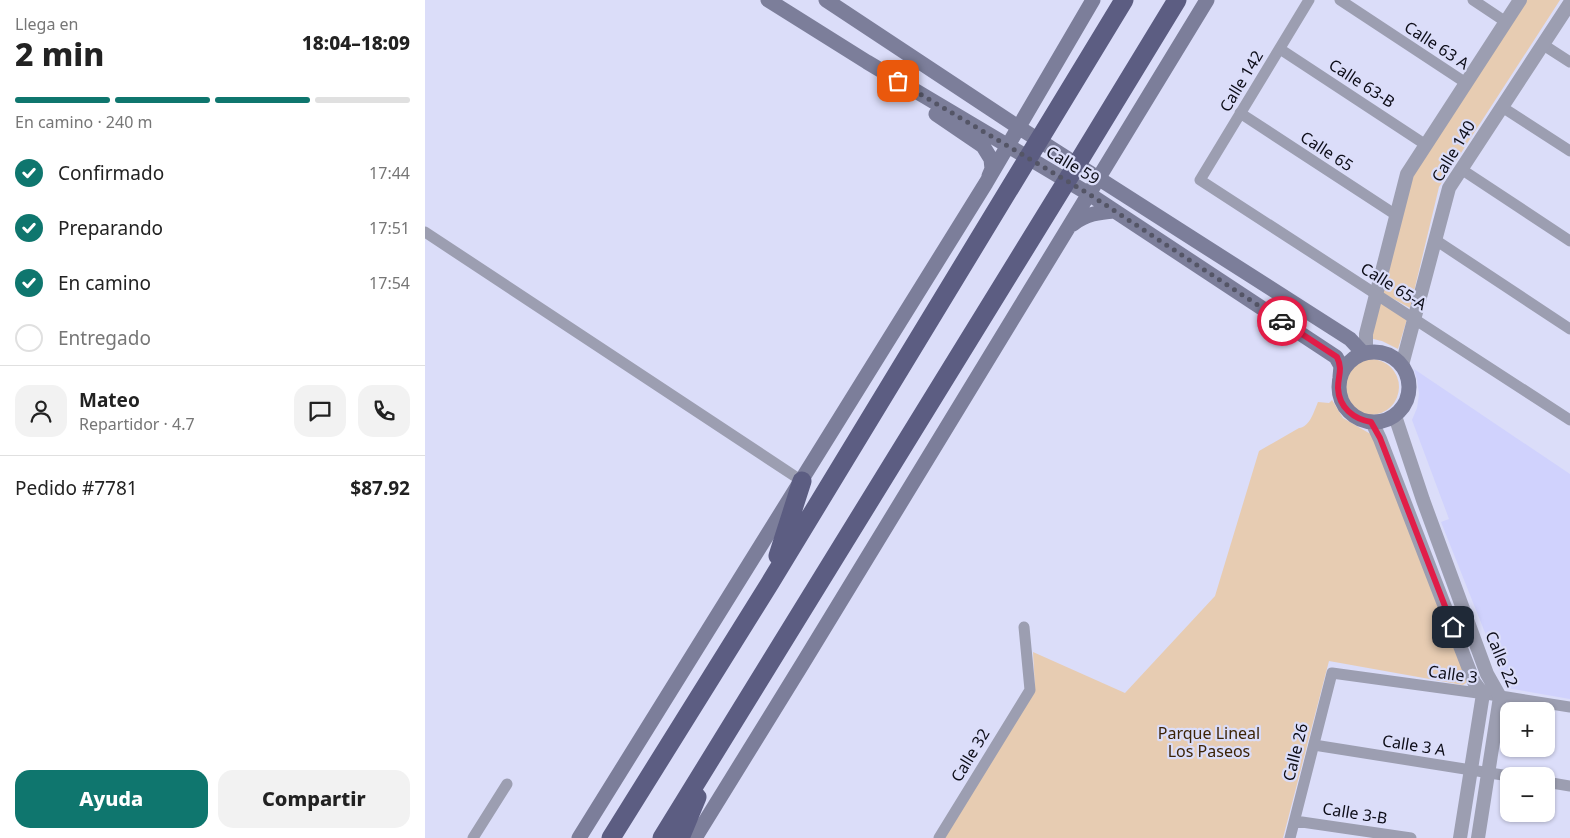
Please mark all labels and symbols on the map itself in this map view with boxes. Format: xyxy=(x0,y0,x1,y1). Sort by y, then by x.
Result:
street label: Calle 63 A xyxy=(1400,16,1474,75)
street label: Calle 142 xyxy=(1214,46,1268,116)
street label: Calle 63-B xyxy=(1325,54,1399,112)
pin xyxy=(877,60,919,102)
street label: Calle 140 xyxy=(1426,116,1480,186)
street label: Calle 65 xyxy=(1296,126,1358,176)
street label: Calle 59 xyxy=(1042,140,1104,190)
street label: Calle 65-A xyxy=(1357,257,1432,315)
courier xyxy=(1257,296,1307,346)
pin xyxy=(1432,606,1474,648)
street label: Calle 22 xyxy=(1480,628,1524,690)
street label: Calle 3 xyxy=(1427,660,1479,688)
street label: Calle 26 xyxy=(1277,721,1313,783)
park label: Parque Lineal Los Paseos xyxy=(1158,722,1260,762)
street label: Calle 32 xyxy=(945,724,995,786)
street label: Calle 3 A xyxy=(1381,729,1448,761)
street label: Calle 3-B xyxy=(1321,797,1389,829)

